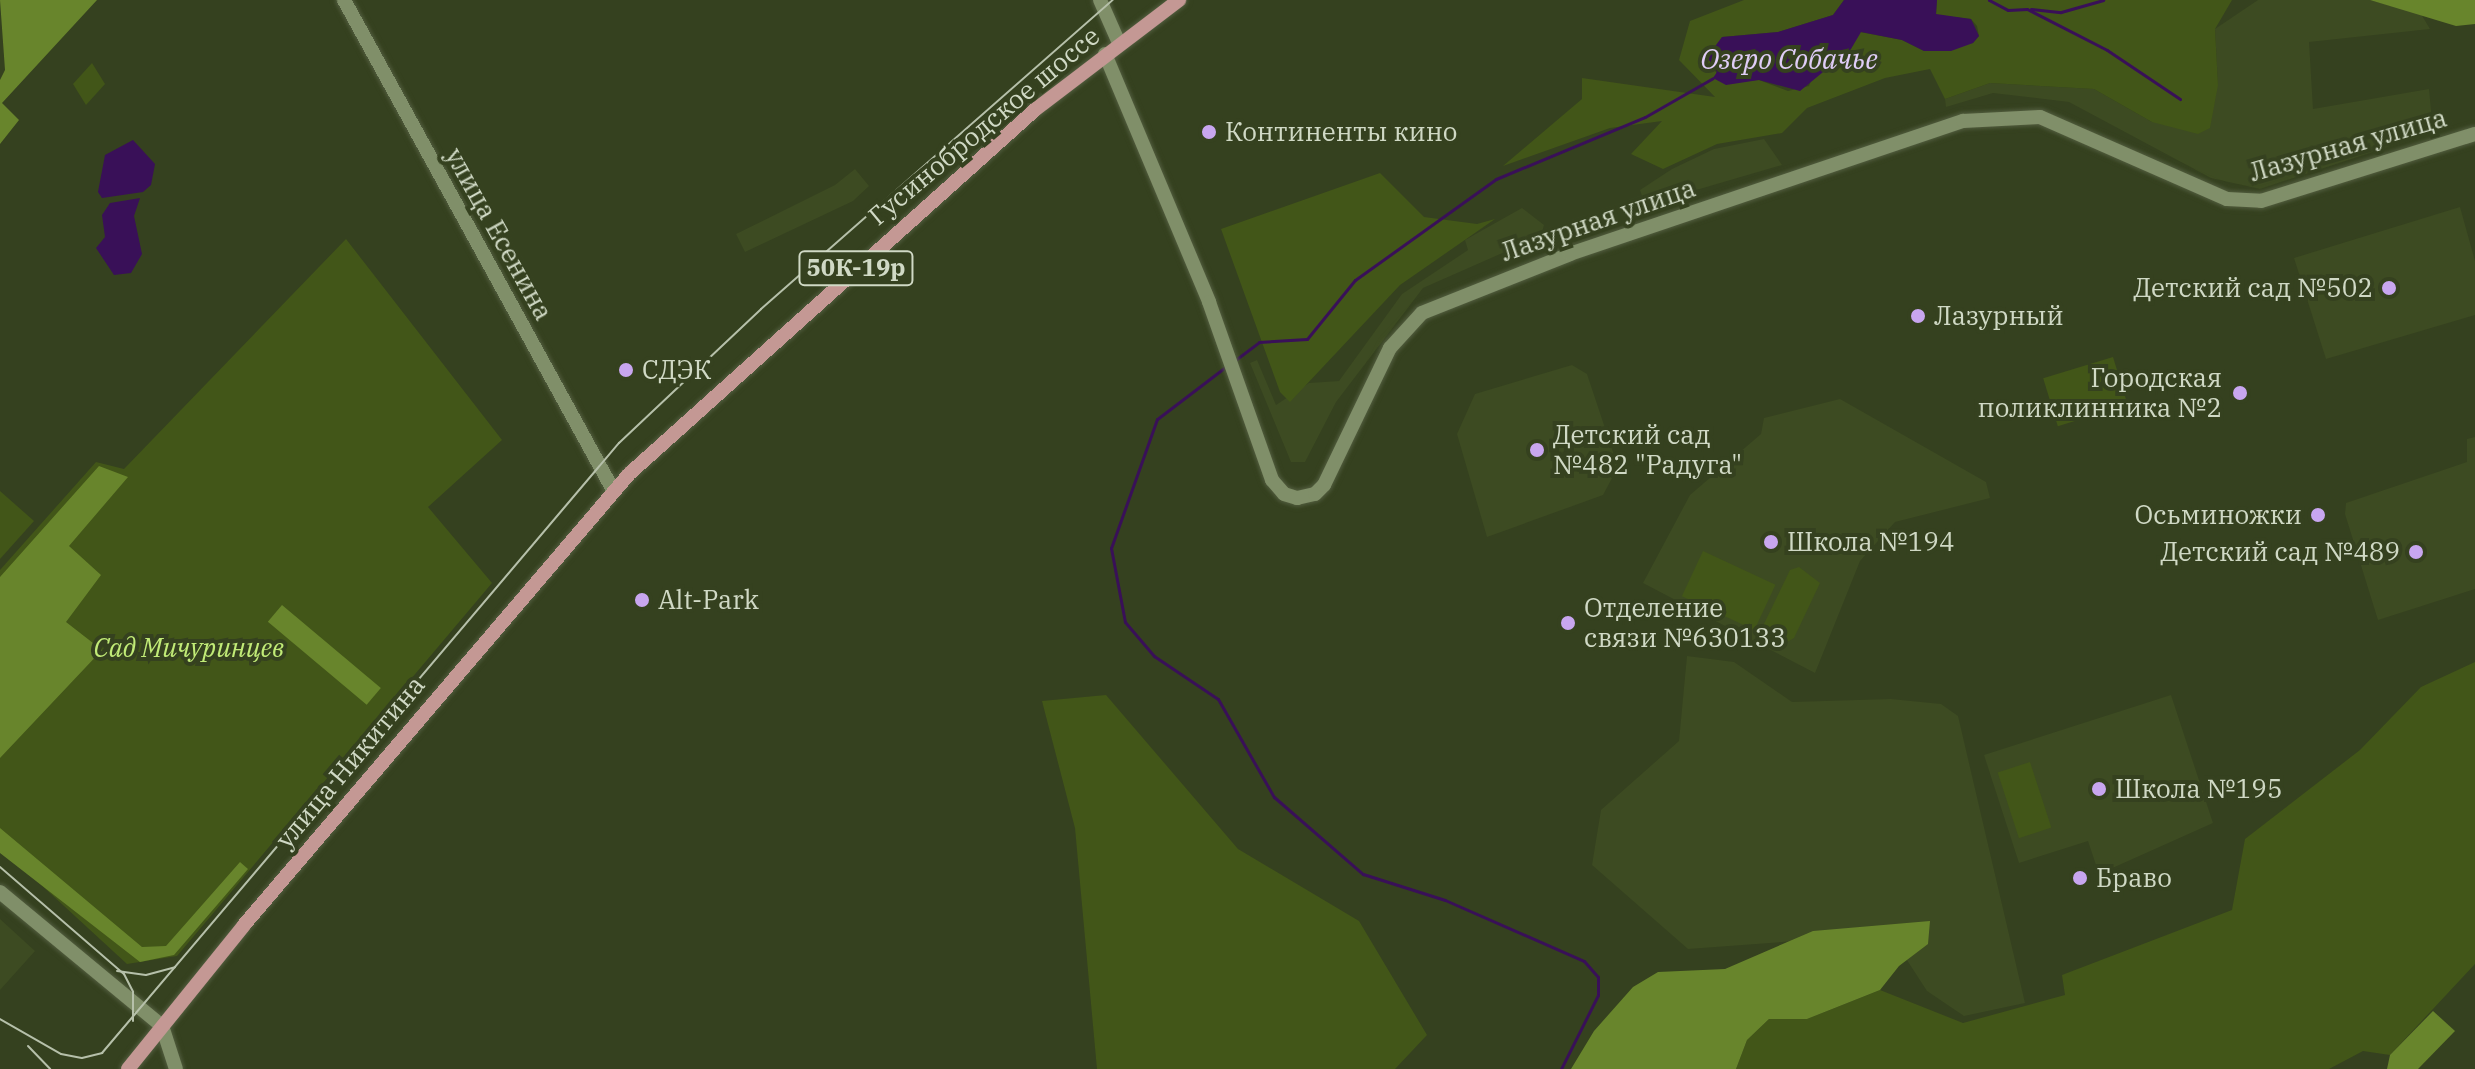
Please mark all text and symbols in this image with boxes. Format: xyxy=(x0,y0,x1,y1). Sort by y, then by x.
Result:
street label: Гусинобродское шоссе xyxy=(862,20,1106,232)
water label: Озеро Собачье xyxy=(1700,42,1878,76)
street label: Лазурная улица xyxy=(2246,102,2450,188)
place label: Континенты кино xyxy=(1225,116,1457,148)
marker: Континенты кино xyxy=(1200,123,1218,141)
street label: улица Есенина xyxy=(439,142,559,326)
street label: Лазурная улица xyxy=(1497,172,1699,268)
road number: 50К-19р xyxy=(798,248,914,288)
place label: Детский сад №502 xyxy=(2134,272,2373,304)
marker: Детский сад №502 xyxy=(2380,279,2398,297)
place label: Лазурный xyxy=(1934,300,2064,332)
marker: Лазурный xyxy=(1909,307,1927,325)
place label: СДЭК xyxy=(642,354,711,386)
marker: СДЭК xyxy=(617,361,635,379)
place label: Городская поликлинника №2 xyxy=(1977,362,2222,424)
marker: Городская поликлинника №2 xyxy=(2229,382,2251,404)
place label: Детский сад №482 "Радуга" xyxy=(1553,419,1742,480)
marker: Детский сад №482 "Радуга" xyxy=(1528,441,1546,459)
place label: Осьминожки xyxy=(2135,499,2302,531)
marker: Осьминожки xyxy=(2309,506,2327,524)
place label: Школа №194 xyxy=(1787,526,1954,558)
marker: Школа №194 xyxy=(1762,533,1780,551)
place label: Детский сад №489 xyxy=(2161,536,2400,568)
marker: Детский сад №489 xyxy=(2407,543,2425,561)
place label: Alt-Park xyxy=(658,584,759,616)
marker: Alt-Park xyxy=(633,591,651,609)
place label: Отделение связи №630133 xyxy=(1584,592,1786,654)
marker: Отделение связи №630133 xyxy=(1559,614,1577,632)
park label: Сад Мичуринцев xyxy=(94,632,284,664)
street label: улица Никитина xyxy=(269,670,431,854)
place label: Школа №195 xyxy=(2115,773,2282,805)
marker: Школа №195 xyxy=(2090,780,2108,798)
place label: Браво xyxy=(2096,862,2172,894)
marker: Браво xyxy=(2071,869,2089,887)

